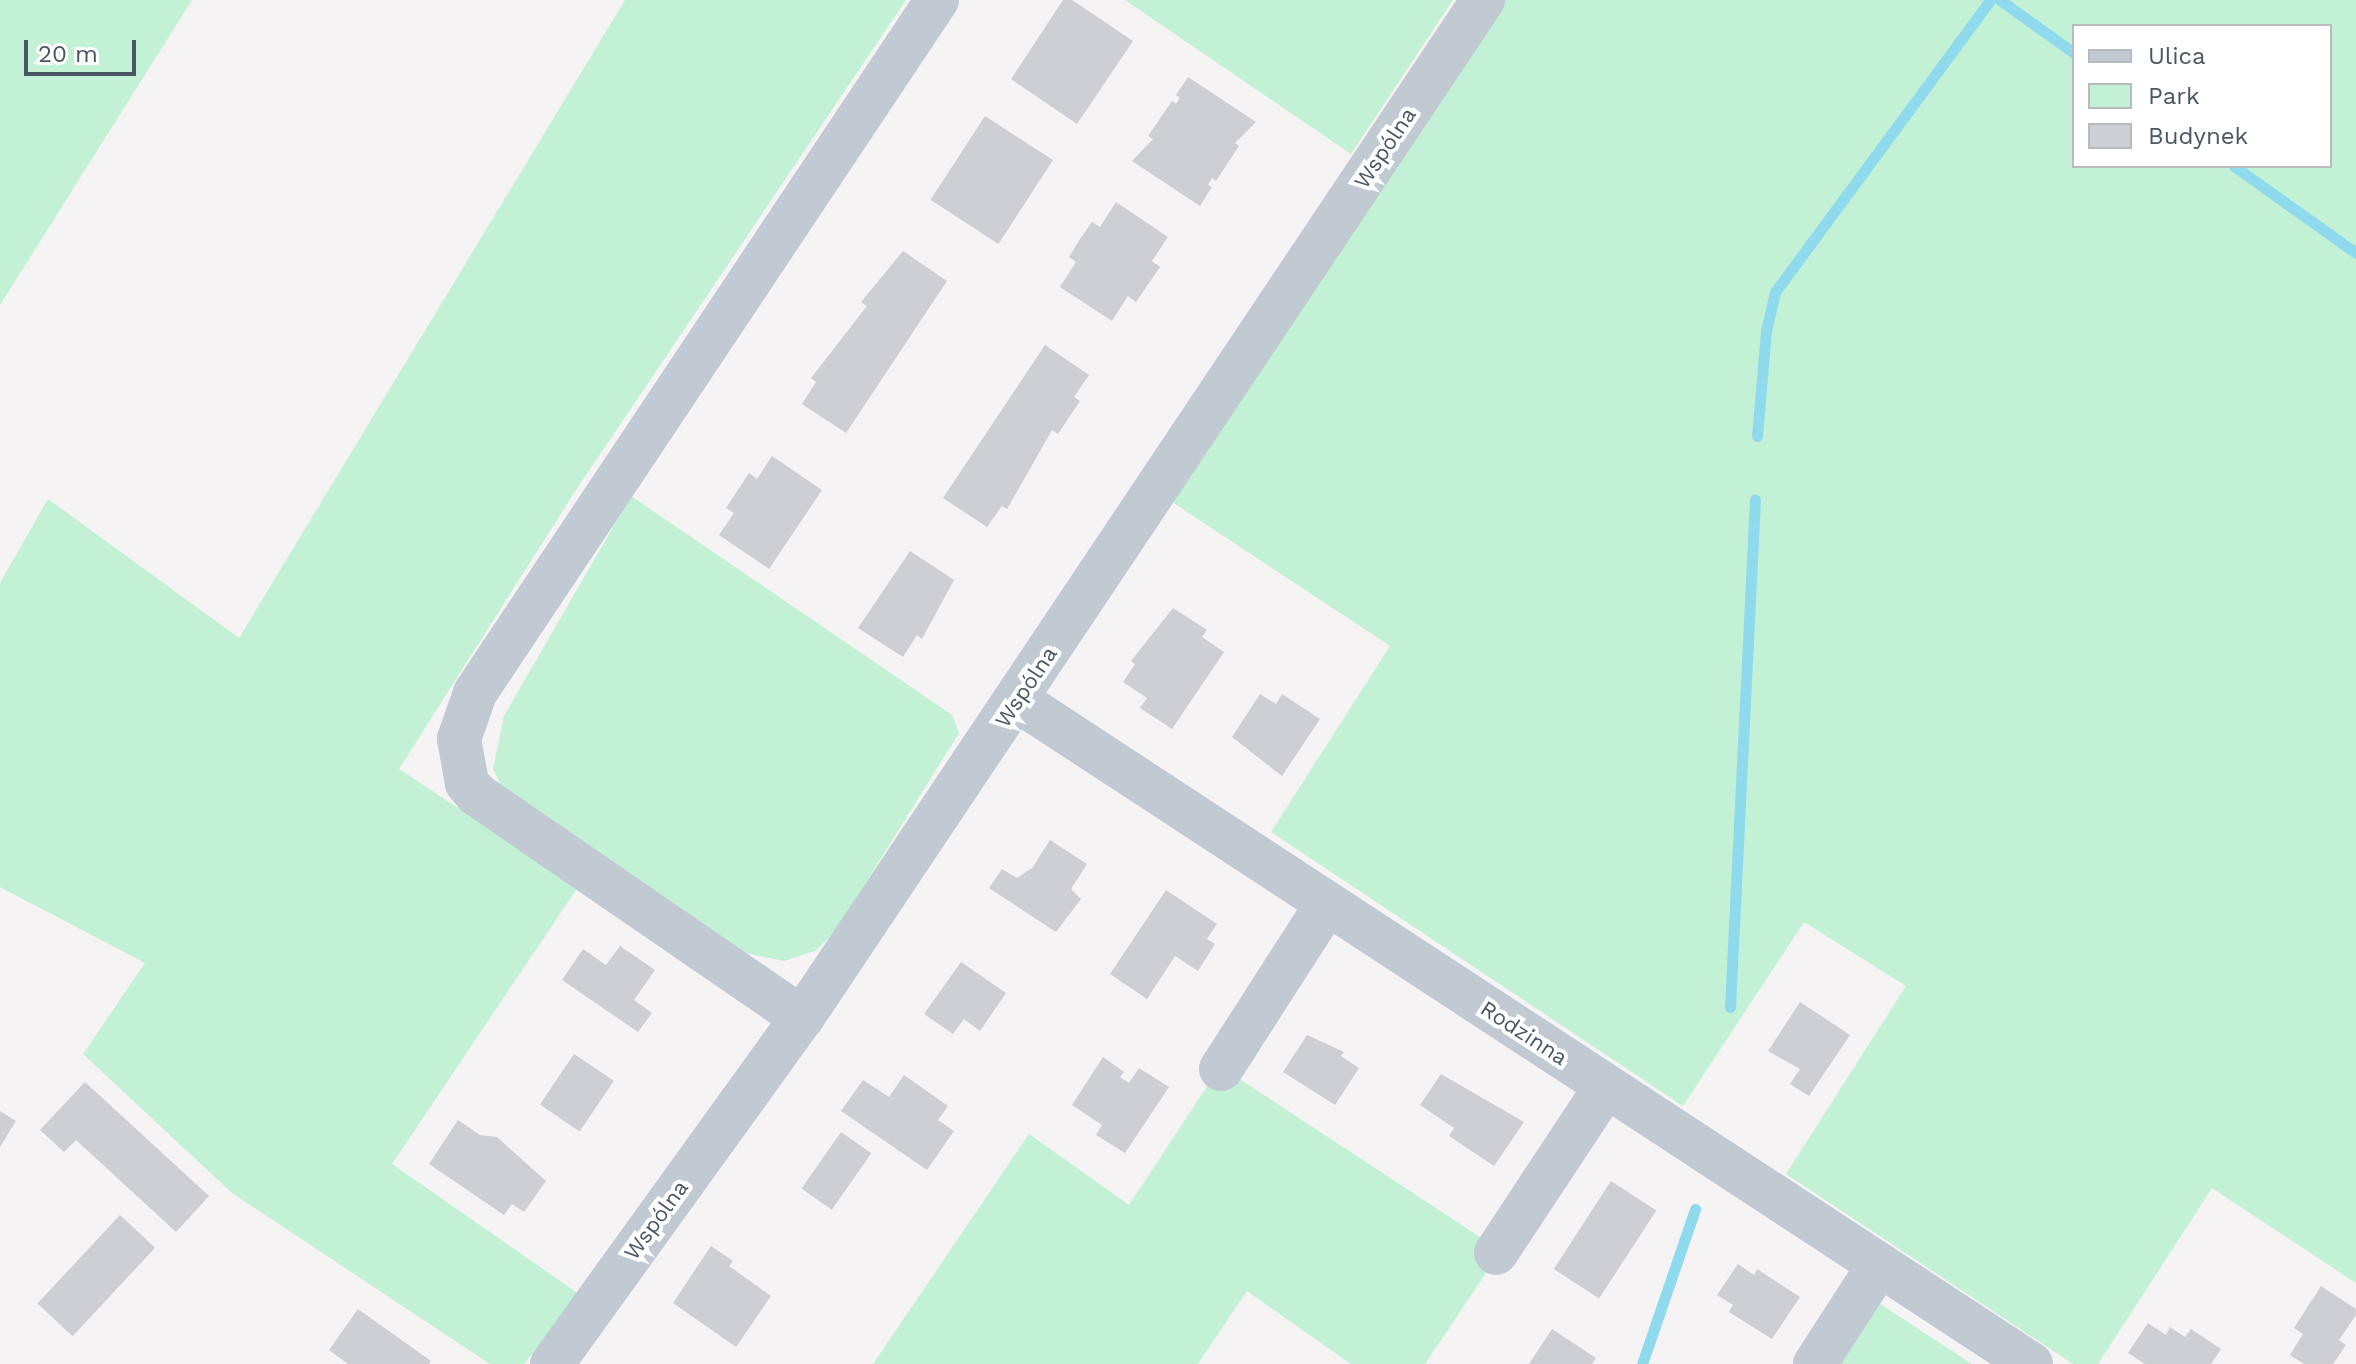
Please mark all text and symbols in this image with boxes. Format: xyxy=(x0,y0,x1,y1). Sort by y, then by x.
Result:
scale bar xyxy=(28,24,140,74)
legend xyxy=(2072,24,2332,168)
text: 20 m xyxy=(38,40,98,68)
text: Ulica xyxy=(2148,42,2206,70)
text: Park xyxy=(2148,82,2200,110)
street label: Wspólna xyxy=(1348,103,1422,193)
text: Budynek xyxy=(2148,122,2248,150)
street label: Wspólna xyxy=(989,642,1063,732)
street label: Rodzinna xyxy=(1475,995,1573,1071)
street label: Wspólna xyxy=(618,1175,694,1265)

